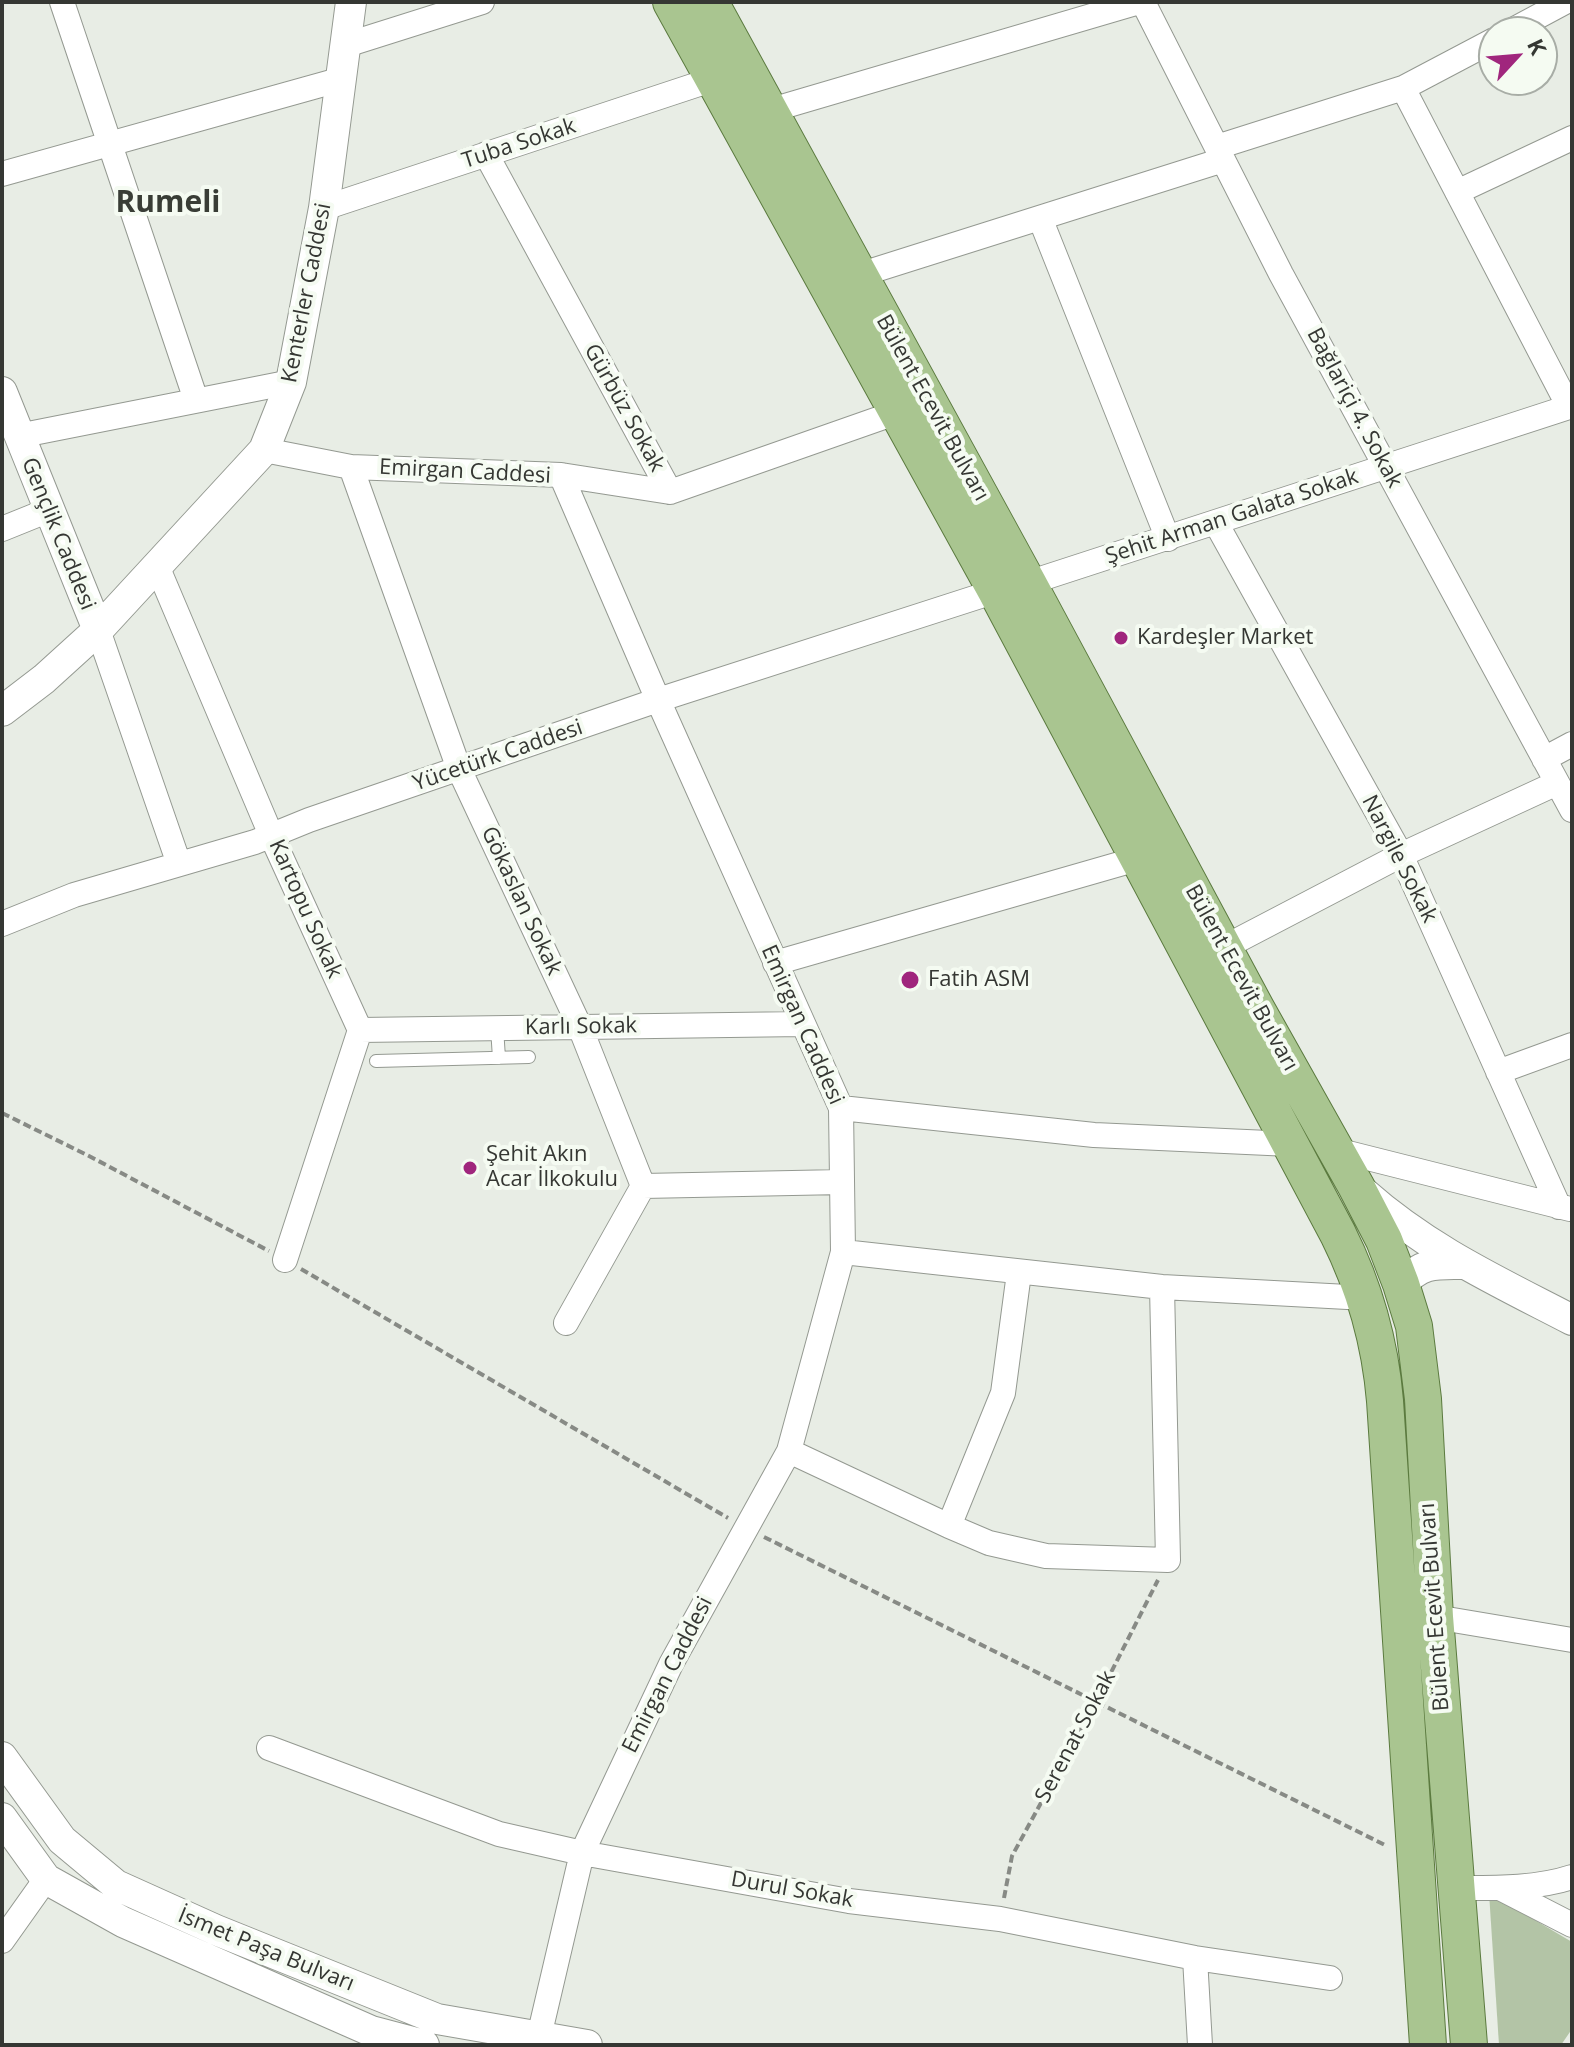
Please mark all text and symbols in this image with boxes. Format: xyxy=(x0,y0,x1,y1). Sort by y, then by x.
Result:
north arrow xyxy=(1478,16,1558,96)
text: K xyxy=(1521,33,1554,59)
street label: Tuba Sokak xyxy=(459,113,579,175)
district label: Rumeli xyxy=(115,185,221,221)
street label: Kenterler Caddesi xyxy=(277,201,337,385)
street label: Bülent Ecevit Bulvarı xyxy=(870,310,994,506)
street label: Bağlariçi 4. Sokak xyxy=(1301,324,1407,492)
street label: Gürbüz Sokak xyxy=(578,339,670,477)
street label: Gençlik Caddesi xyxy=(15,454,101,614)
street label: Emirgan Caddesi xyxy=(378,454,552,490)
street label: Şehit Arman Galata Sokak xyxy=(1102,464,1362,570)
place label: Kardeşler Market xyxy=(1137,625,1313,651)
marker: Kardeşler Market xyxy=(1112,629,1130,647)
street label: Yücetürk Caddesi xyxy=(410,715,586,797)
street label: Nargile Sokak xyxy=(1356,791,1442,927)
street label: Gökaslan Sokak xyxy=(475,822,567,980)
street label: Kartopu Sokak xyxy=(263,836,347,982)
street label: Bülent Ecevit Bulvarı xyxy=(1179,880,1303,1076)
street label: Emirgan Caddesi xyxy=(755,941,849,1109)
place label: Fatih ASM xyxy=(928,967,1030,993)
marker: Fatih ASM xyxy=(899,969,921,991)
street label: Karlı Sokak xyxy=(525,1013,637,1041)
place label: Şehit Akın Acar İlkokulu xyxy=(486,1142,618,1194)
marker: Şehit Akın Acar İlkokulu xyxy=(461,1159,479,1177)
street label: Bülent Ecevit Bulvarı xyxy=(1415,1502,1455,1712)
street label: Emirgan Caddesi xyxy=(617,1592,719,1758)
street label: Serenat Sokak xyxy=(1030,1666,1122,1808)
street label: Durul Sokak xyxy=(729,1866,855,1914)
street label: İsmet Paşa Bulvarı xyxy=(174,1903,358,1997)

